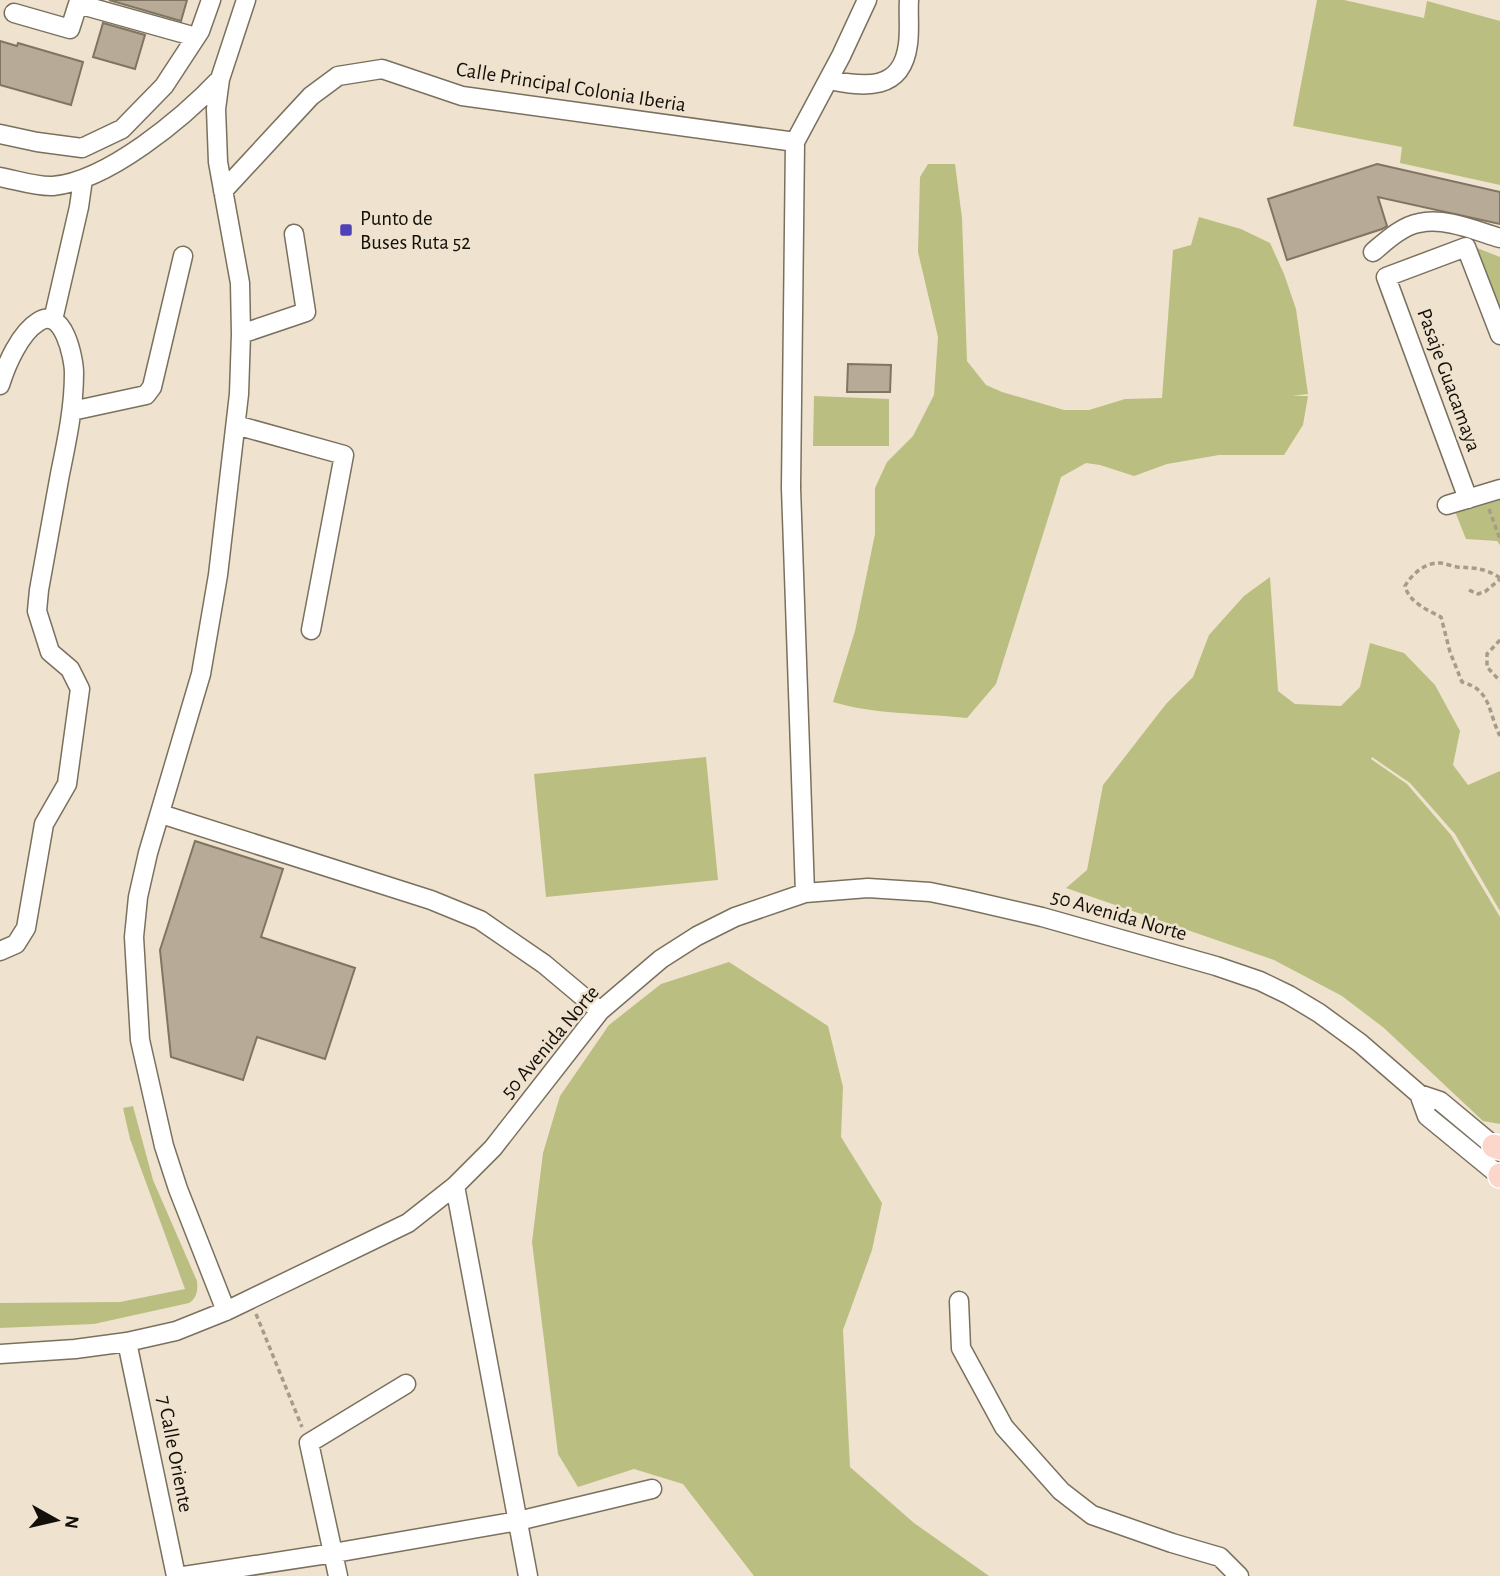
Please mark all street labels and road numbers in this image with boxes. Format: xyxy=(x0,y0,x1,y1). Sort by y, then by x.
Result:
street label: Calle Principal Colonia Iberia xyxy=(455,58,688,116)
street label: Pasaje Guacamaya xyxy=(1413,306,1485,455)
street label: 50 Avenida Norte xyxy=(1049,886,1189,944)
street label: 50 Avenida Norte xyxy=(497,982,603,1102)
street label: 7 Calle Oriente xyxy=(153,1394,197,1514)

